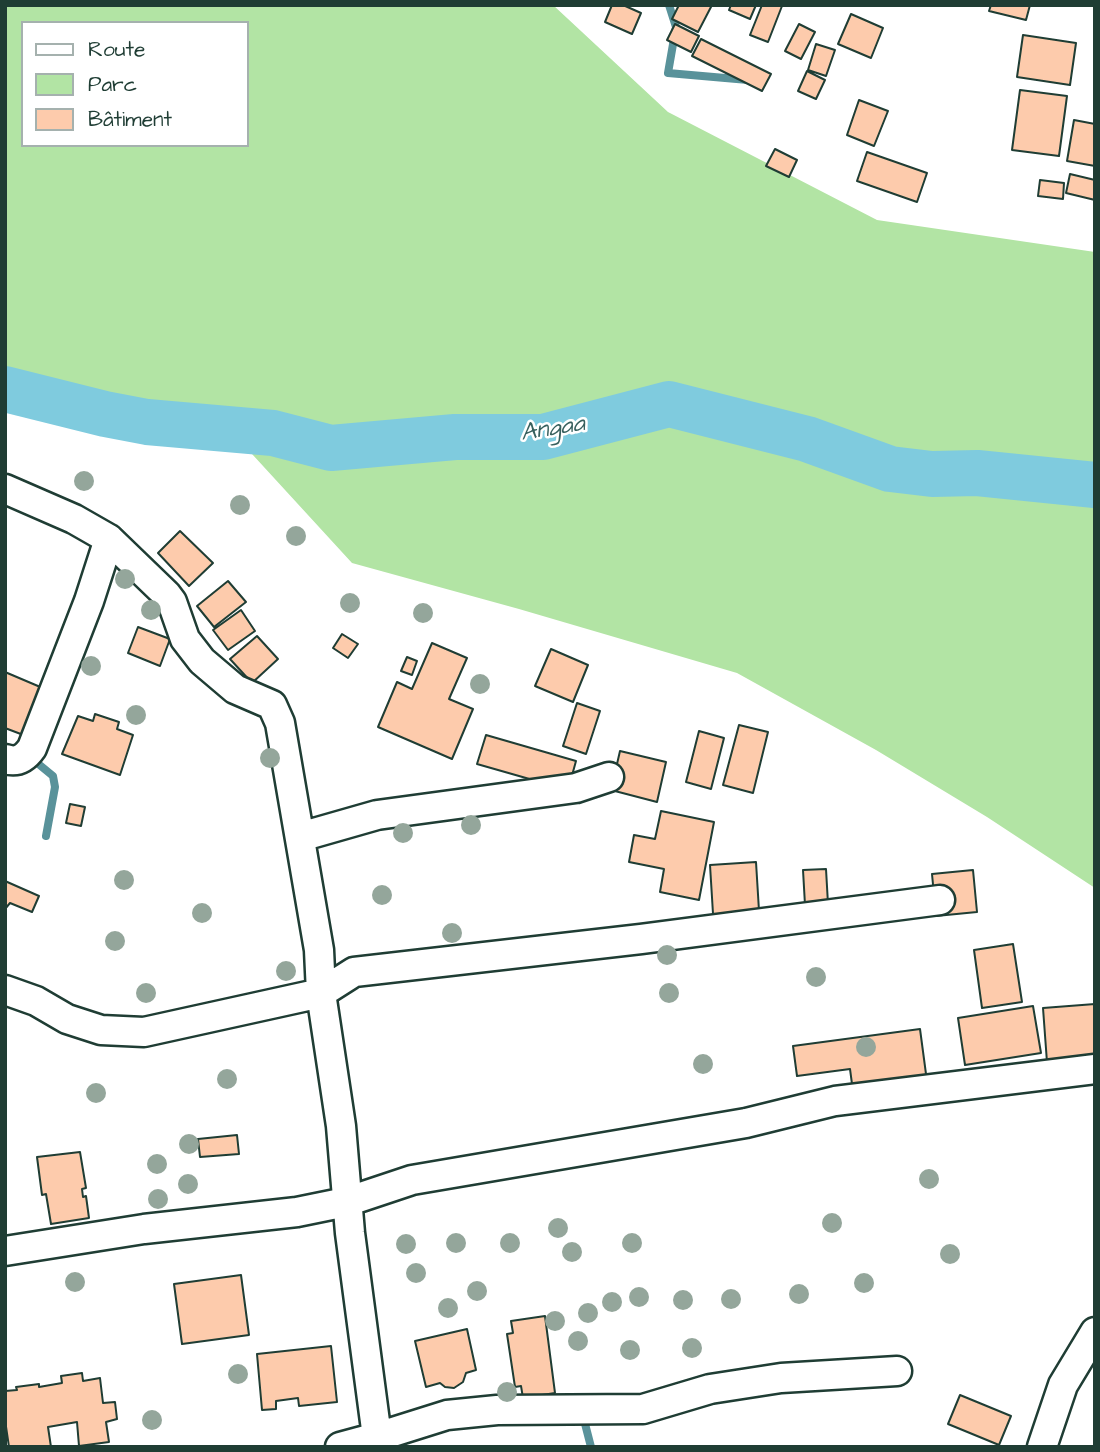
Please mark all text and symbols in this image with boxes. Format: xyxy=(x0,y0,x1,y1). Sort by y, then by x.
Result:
legend xyxy=(21,21,248,147)
text: Route xyxy=(88,35,145,64)
text: Parc xyxy=(88,70,137,99)
text: Bâtiment xyxy=(88,105,172,134)
water label: Angaa xyxy=(519,411,587,449)

